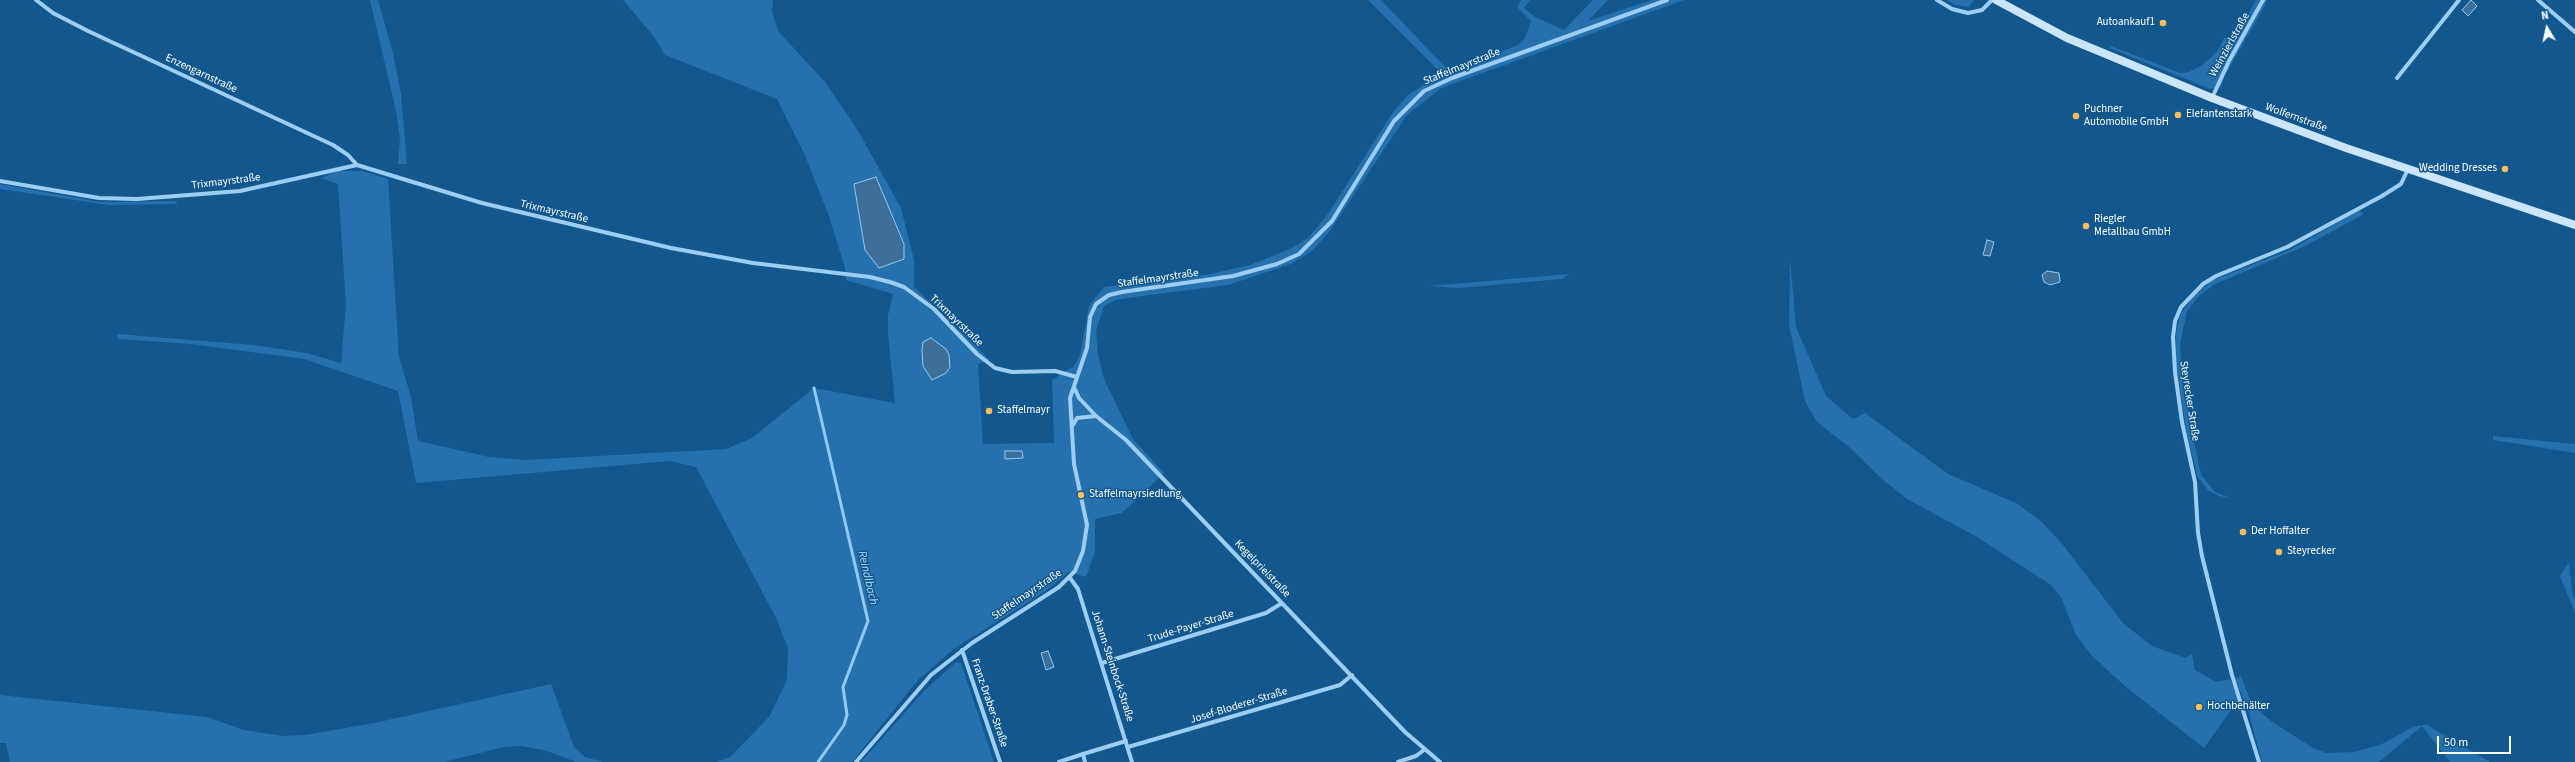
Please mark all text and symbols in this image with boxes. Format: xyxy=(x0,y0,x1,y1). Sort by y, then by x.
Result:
north arrow xyxy=(2527,8,2567,48)
text: N xyxy=(2540,8,2550,24)
street label: Weinzierlstraße xyxy=(2207,11,2253,79)
place label: Autoankauf1 xyxy=(2097,16,2155,30)
marker: Autoankauf1 xyxy=(2158,18,2168,28)
street label: Staffelmayrstraße xyxy=(1422,46,1502,88)
street label: Enzengarnstraße xyxy=(163,52,239,96)
street label: Wolfernstraße xyxy=(2263,101,2329,135)
place label: Puchner Automobile GmbH xyxy=(2084,103,2169,129)
place label: Elefantenstark xyxy=(2186,108,2252,122)
marker: Elefantenstark xyxy=(2173,110,2183,120)
marker: Puchner Automobile GmbH xyxy=(2071,111,2081,121)
place label: Wedding Dresses xyxy=(2419,162,2497,176)
marker: Wedding Dresses xyxy=(2500,164,2510,174)
street label: Trixmayrstraße xyxy=(191,171,261,193)
street label: Trixmayrstraße xyxy=(519,198,589,226)
place label: Riegler Metallbau GmbH xyxy=(2094,213,2171,239)
marker: Riegler Metallbau GmbH xyxy=(2081,221,2091,231)
street label: Staffelmayrstraße xyxy=(1117,267,1199,291)
street label: Trixmayrstraße xyxy=(926,292,986,350)
street label: Steyrecker Straße xyxy=(2176,360,2202,442)
place label: Staffelmayr xyxy=(997,404,1050,418)
marker: Staffelmayr xyxy=(984,406,994,416)
place label: Staffelmayrsiedlung xyxy=(1089,488,1181,502)
marker: Staffelmayrsiedlung xyxy=(1076,490,1086,500)
place label: Der Hoffalter xyxy=(2251,525,2310,539)
marker: Der Hoffalter xyxy=(2238,527,2248,537)
street label: Kegelprielstraße xyxy=(1231,537,1293,601)
place label: Steyrecker xyxy=(2287,545,2336,559)
marker: Steyrecker xyxy=(2274,547,2284,557)
water label: Reindlbach xyxy=(854,549,880,607)
street label: Staffelmayrstraße xyxy=(989,567,1065,623)
street label: Johann-Steinbock-Straße xyxy=(1088,608,1136,724)
street label: Trude-Payer-Straße xyxy=(1146,608,1236,646)
street label: Franz-Draber-Straße xyxy=(968,657,1010,749)
street label: Josef-Bloderer-Straße xyxy=(1189,685,1289,727)
place label: Hochbehälter xyxy=(2207,700,2270,714)
marker: Hochbehälter xyxy=(2194,702,2204,712)
scale bar xyxy=(2439,728,2513,754)
text: 50 m xyxy=(2444,734,2468,751)

